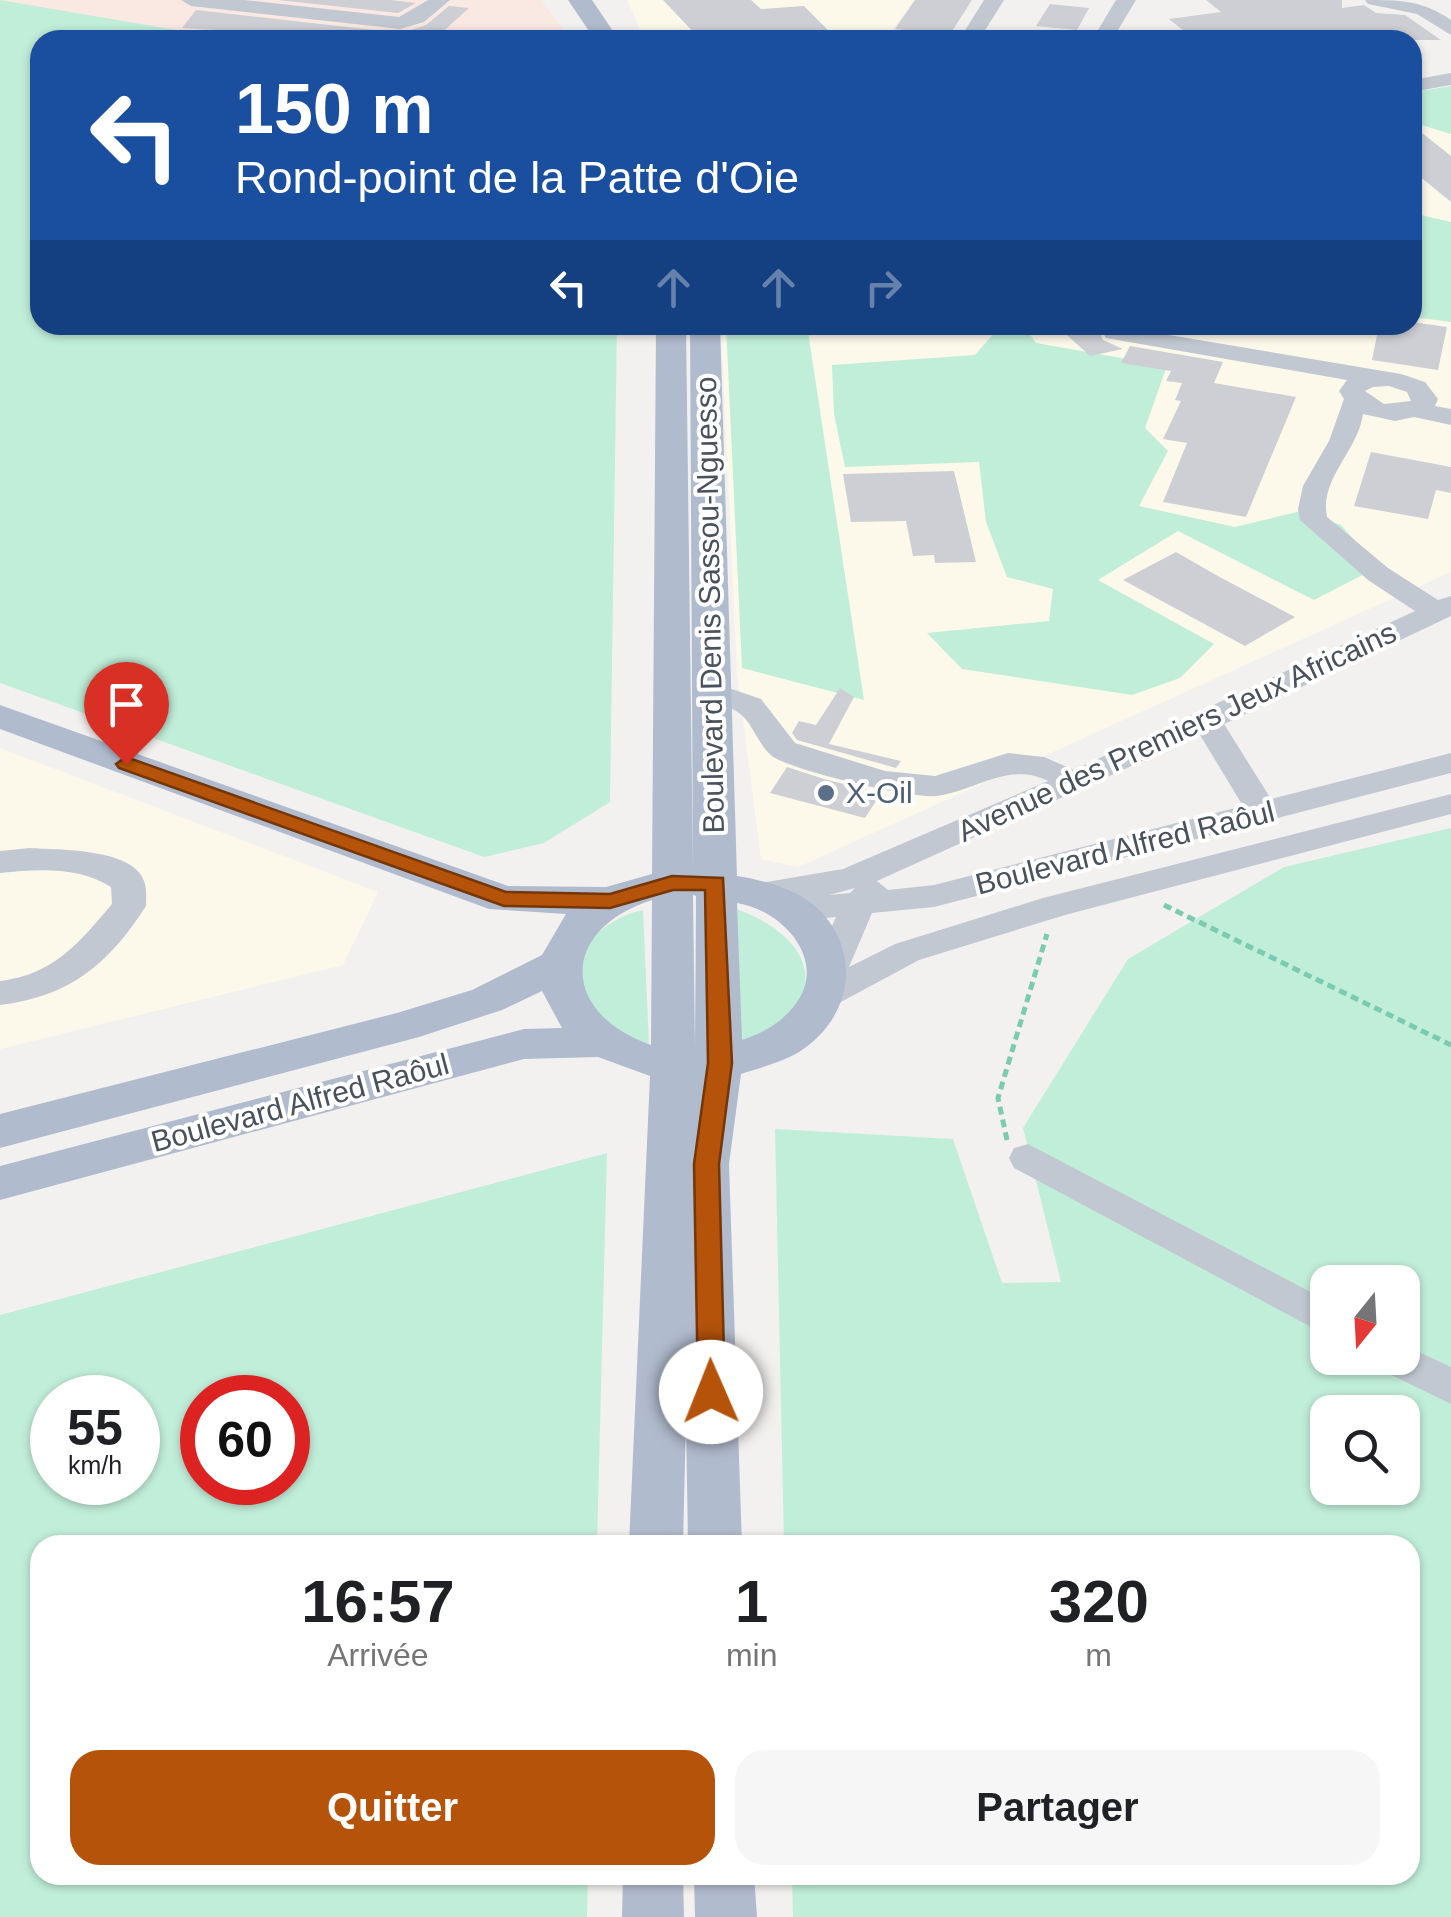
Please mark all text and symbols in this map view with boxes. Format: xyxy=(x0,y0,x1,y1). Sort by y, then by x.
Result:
icon: left xyxy=(70,70,200,200)
text: 150 m xyxy=(235,70,433,148)
text: Rond-point de la Patte d'Oie xyxy=(235,152,799,203)
icon: left xyxy=(541,260,596,315)
icon: ahead xyxy=(646,260,701,315)
icon: ahead xyxy=(751,260,806,315)
icon: right xyxy=(856,260,911,315)
street label: Boulevard Denis Sassou-Nguesso xyxy=(689,376,730,834)
street label: Avenue des Premiers Jeux Africains xyxy=(952,615,1401,848)
pin xyxy=(84,662,169,765)
icon: arrive xyxy=(99,677,154,732)
place label: X-Oil xyxy=(846,776,913,809)
marker: X-Oil xyxy=(815,782,837,804)
street label: Boulevard Alfred Raôul xyxy=(972,794,1278,901)
street label: Boulevard Alfred Raôul xyxy=(147,1047,452,1158)
north arrow xyxy=(1310,1265,1420,1375)
map controls xyxy=(1310,1265,1420,1505)
position arrow xyxy=(659,1340,763,1444)
speed limit sign: 60 xyxy=(180,1375,310,1505)
button: search xyxy=(1310,1395,1420,1505)
text: 55 xyxy=(67,1400,123,1456)
text: km/h xyxy=(68,1451,122,1479)
text: 16:57 xyxy=(301,1568,455,1635)
text: 1 xyxy=(735,1568,768,1635)
text: 320 xyxy=(1049,1568,1149,1635)
text: Arrivée xyxy=(327,1637,429,1673)
text: min xyxy=(726,1637,777,1673)
text: m xyxy=(1085,1637,1112,1673)
button: Quitter xyxy=(70,1750,715,1865)
button: Partager xyxy=(735,1750,1380,1865)

